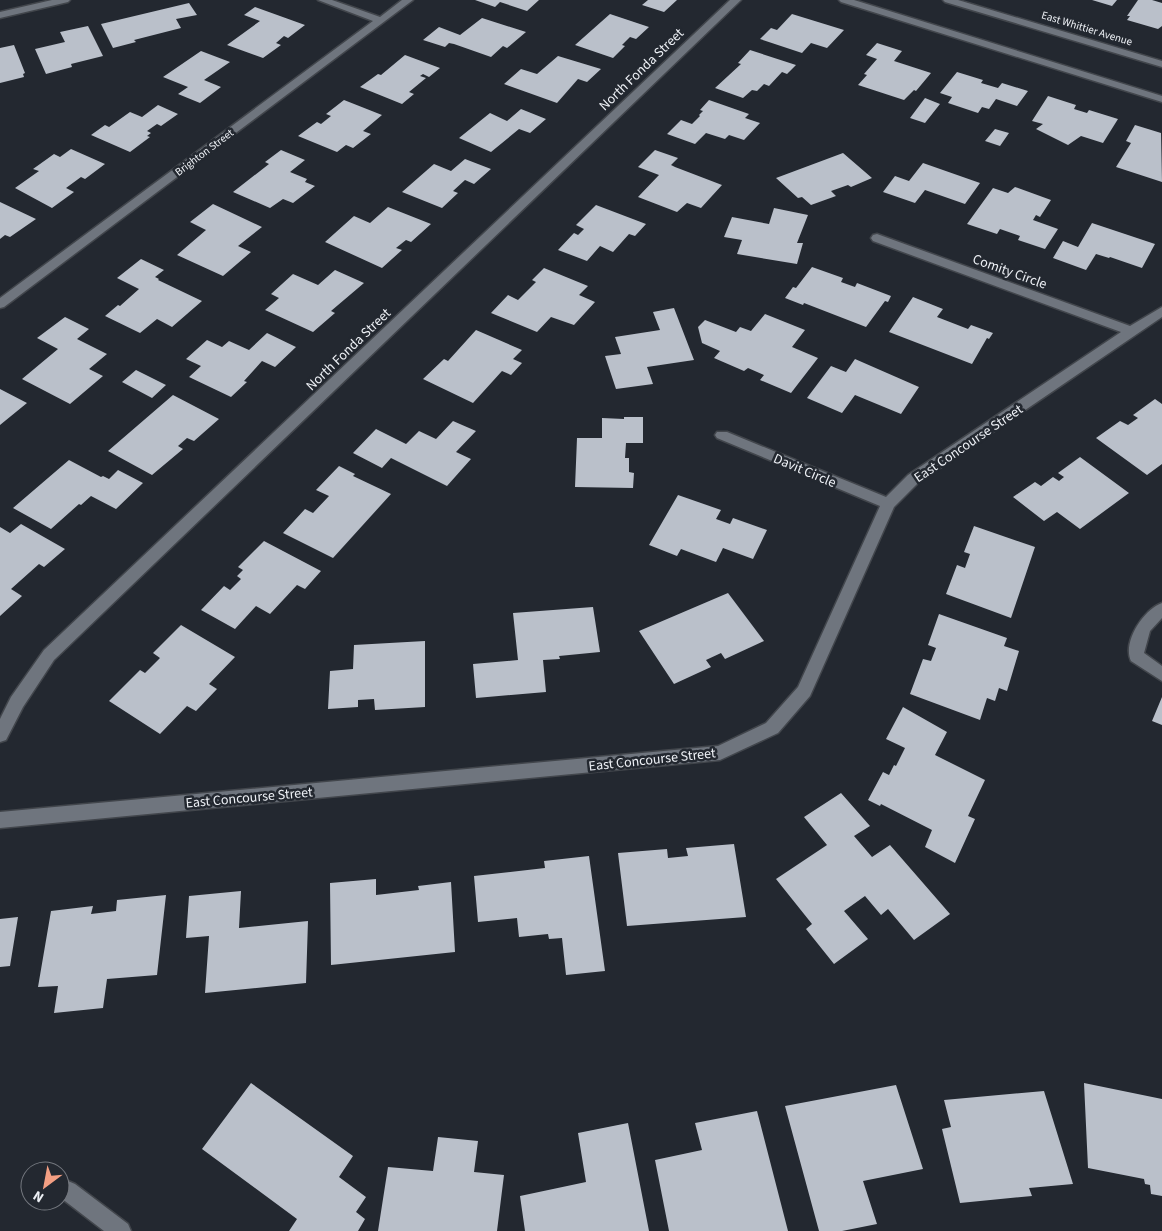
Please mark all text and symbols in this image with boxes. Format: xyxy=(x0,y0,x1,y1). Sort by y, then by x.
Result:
street label: East Whittier Avenue xyxy=(1040,8,1135,50)
street label: North Fonda Street xyxy=(595,24,689,116)
street label: Brighton Street xyxy=(172,125,237,179)
street label: Comity Circle xyxy=(970,249,1050,295)
street label: North Fonda Street xyxy=(302,304,396,396)
street label: East Concourse Street xyxy=(910,400,1027,488)
street label: Davit Circle xyxy=(770,449,839,493)
street label: East Concourse Street xyxy=(588,743,717,777)
street label: East Concourse Street xyxy=(185,782,314,814)
north arrow xyxy=(20,1161,70,1211)
text: N xyxy=(29,1185,48,1207)

